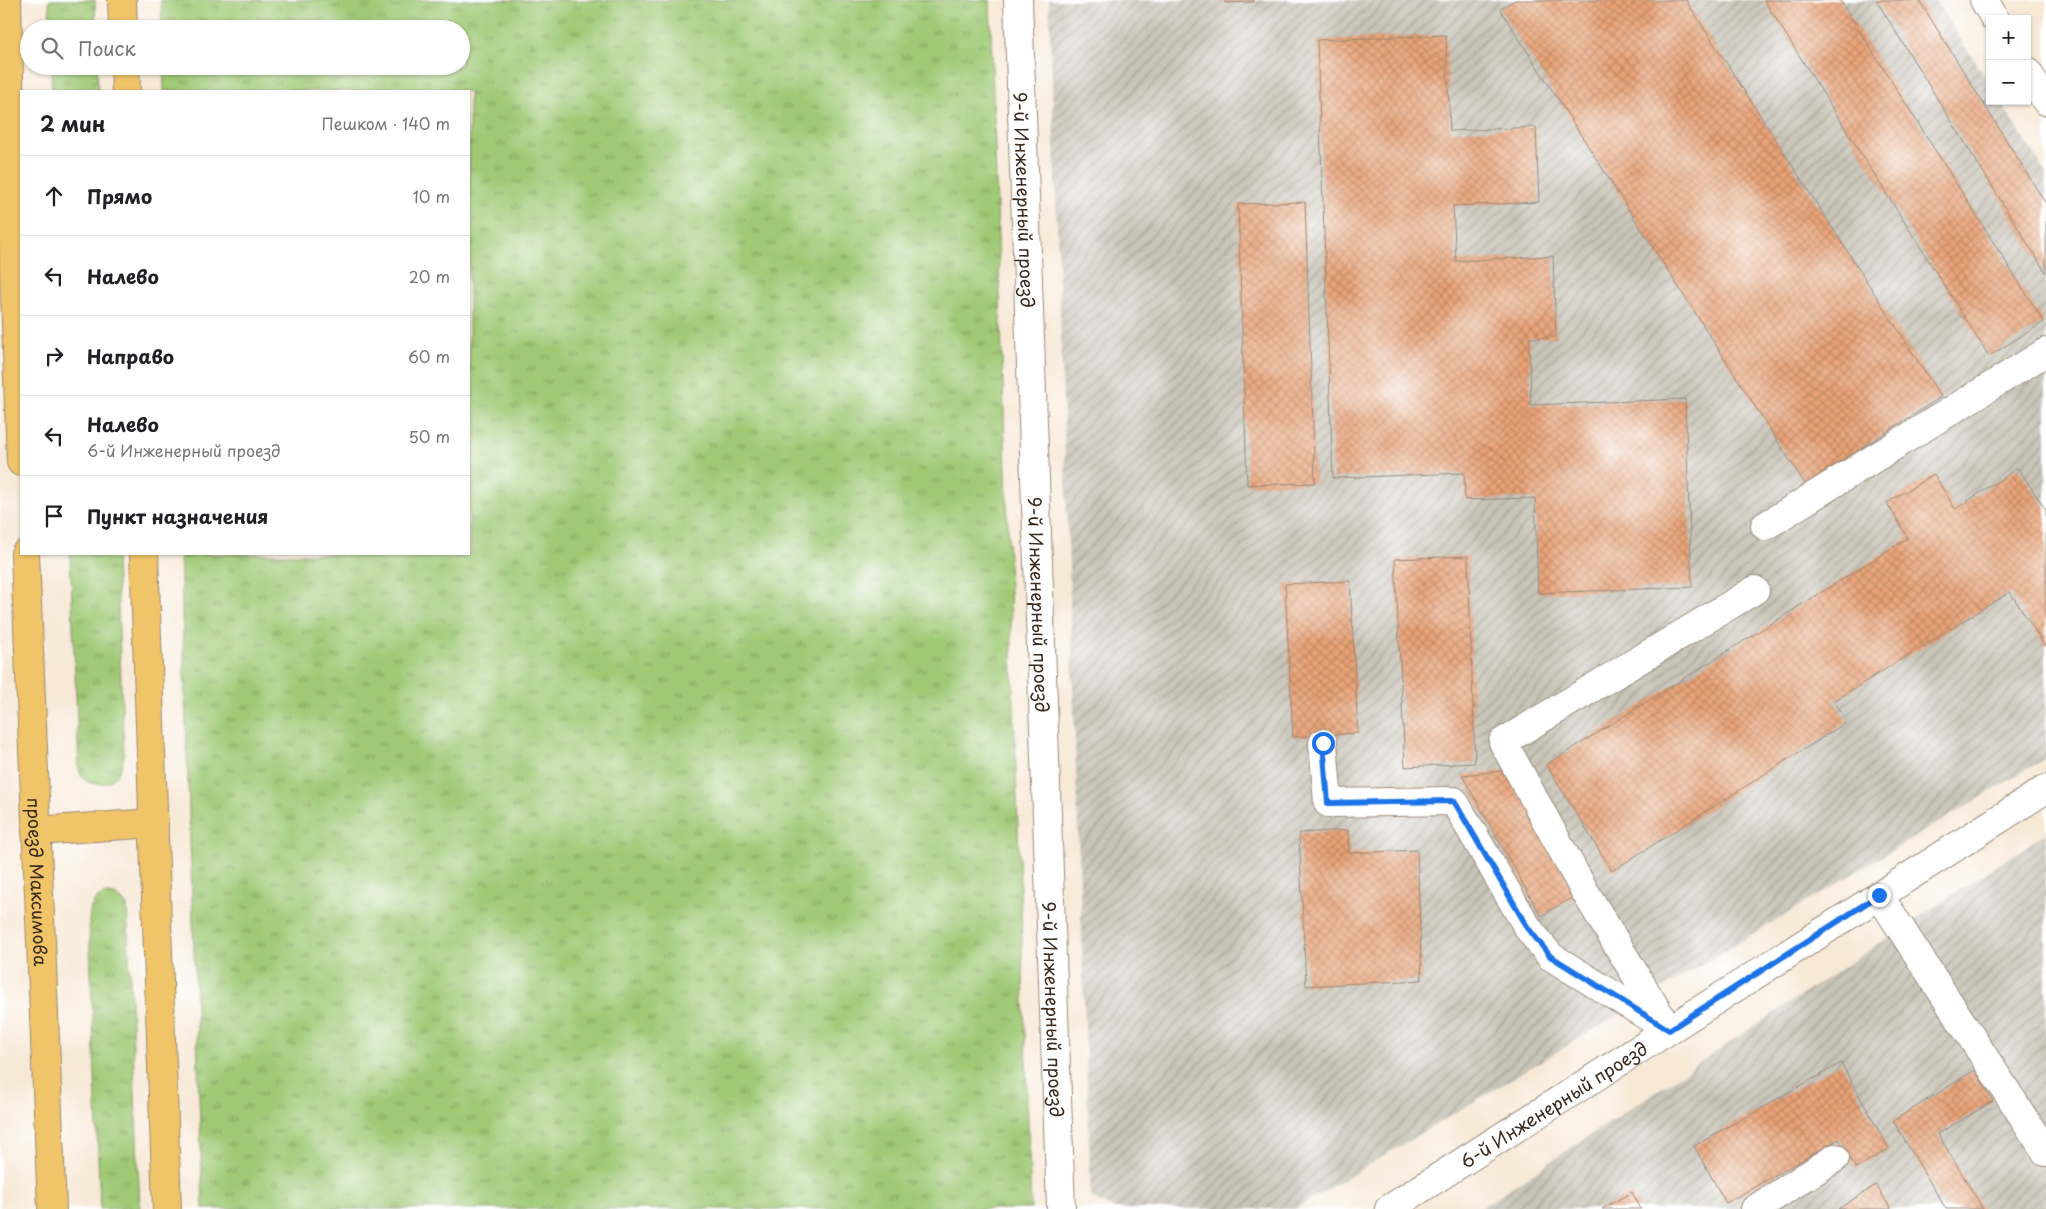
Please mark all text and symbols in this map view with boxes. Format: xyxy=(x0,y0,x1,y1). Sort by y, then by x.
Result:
map controls xyxy=(1986,15,2031,105)
button: + xyxy=(1986,15,2031,60)
search box xyxy=(20,20,470,75)
icon: search xyxy=(38,34,66,62)
text: Поиск xyxy=(78,34,136,62)
button: − xyxy=(1986,60,2031,105)
street label: 9-й Инженерный проезд xyxy=(1008,92,1042,308)
text: 2 мин xyxy=(40,107,105,139)
text: Пешком · 140 m xyxy=(322,111,450,135)
icon: ahead xyxy=(40,182,68,210)
text: Прямо xyxy=(87,182,152,210)
text: 10 m xyxy=(413,184,450,208)
icon: left xyxy=(40,262,68,290)
text: Налево xyxy=(87,262,159,290)
text: 20 m xyxy=(409,264,450,288)
icon: right xyxy=(40,342,68,370)
text: Направо xyxy=(87,342,174,370)
text: 60 m xyxy=(408,344,450,368)
text: Налево xyxy=(87,410,159,438)
icon: left xyxy=(40,422,68,450)
text: 50 m xyxy=(409,424,450,448)
text: 6-й Инженерный проезд xyxy=(87,438,281,462)
street label: 9-й Инженерный проезд xyxy=(1022,496,1057,713)
icon: arrive xyxy=(40,502,68,530)
text: Пункт назначения xyxy=(87,502,268,530)
route start xyxy=(1312,732,1335,755)
street label: проезд Максимова xyxy=(22,797,56,967)
route end xyxy=(1868,884,1891,907)
street label: 9-й Инженерный проезд xyxy=(1037,901,1071,1118)
street label: 6-й Инженерный проезд xyxy=(1454,1034,1652,1174)

